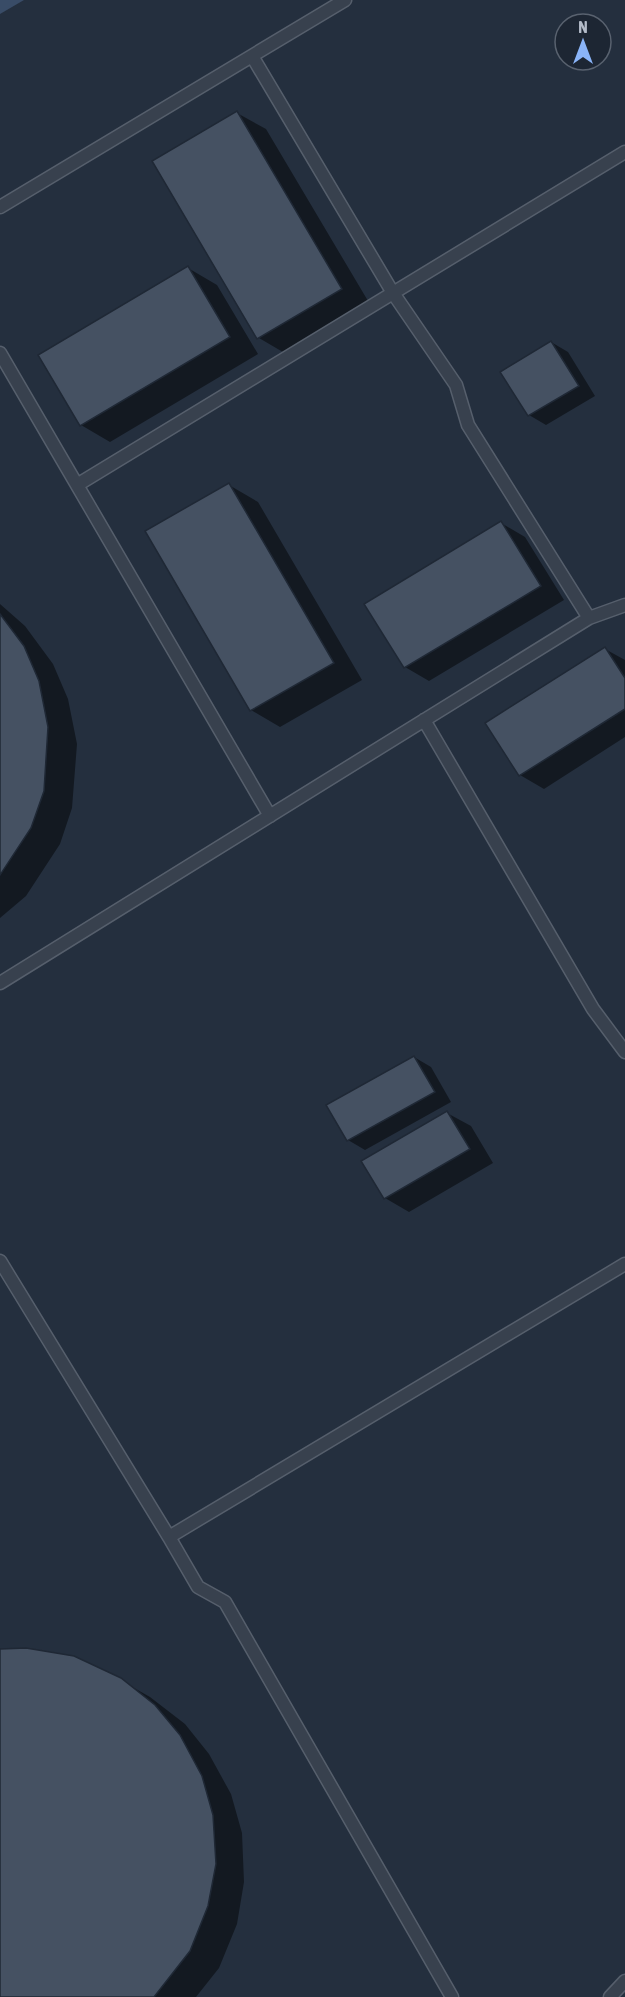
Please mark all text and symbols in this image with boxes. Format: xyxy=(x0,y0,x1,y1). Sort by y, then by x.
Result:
north arrow xyxy=(553,12,613,72)
text: N xyxy=(578,18,588,36)

